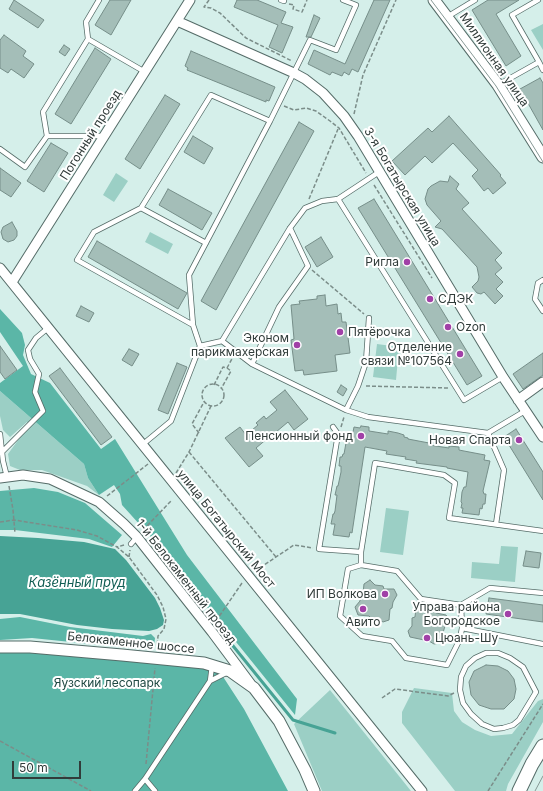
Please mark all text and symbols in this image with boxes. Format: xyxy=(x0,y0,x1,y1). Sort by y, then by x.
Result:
street label: Миллионная улица xyxy=(456,10,532,110)
street label: Погонный проезд xyxy=(57,87,125,183)
street label: 3-я Богатырская улица xyxy=(361,125,443,249)
place label: Ригла xyxy=(365,255,399,269)
marker: Ригла xyxy=(402,257,412,267)
place label: СДЭК xyxy=(438,292,473,306)
marker: СДЭК xyxy=(425,294,435,304)
place label: Ozon xyxy=(456,320,486,334)
marker: Ozon xyxy=(443,322,453,332)
place label: Пятёрочка xyxy=(348,325,411,339)
marker: Пятёрочка xyxy=(335,327,345,337)
place label: Эконом парикмахерская xyxy=(191,331,289,359)
marker: Эконом парикмахерская xyxy=(292,340,302,350)
place label: Отделение связи №107564 xyxy=(361,340,452,368)
marker: Отделение связи №107564 xyxy=(455,349,465,359)
place label: Пенсионный фонд xyxy=(245,429,353,443)
marker: Пенсионный фонд xyxy=(356,431,366,441)
place label: Новая Спарта xyxy=(429,433,511,447)
marker: Новая Спарта xyxy=(514,435,524,445)
street label: улица Богатырский Мост xyxy=(174,467,278,591)
street label: 1-й Белокаменный проезд xyxy=(133,517,239,647)
water label: Казённый пруд xyxy=(28,575,126,591)
place label: ИП Волкова xyxy=(307,587,377,601)
marker: ИП Волкова xyxy=(380,589,390,599)
place label: Управа района Богородское xyxy=(412,600,500,628)
marker: Авито xyxy=(358,604,368,614)
marker: Управа района Богородское xyxy=(503,609,513,619)
place label: Авито xyxy=(346,615,380,629)
street label: Белокаменное шоссе xyxy=(67,629,195,657)
place label: Цюань-Шу xyxy=(435,631,498,645)
marker: Цюань-Шу xyxy=(422,633,432,643)
park label: Яузский лесопарк xyxy=(54,676,160,690)
scale bar xyxy=(14,753,83,779)
text: 50 m xyxy=(19,760,48,775)

